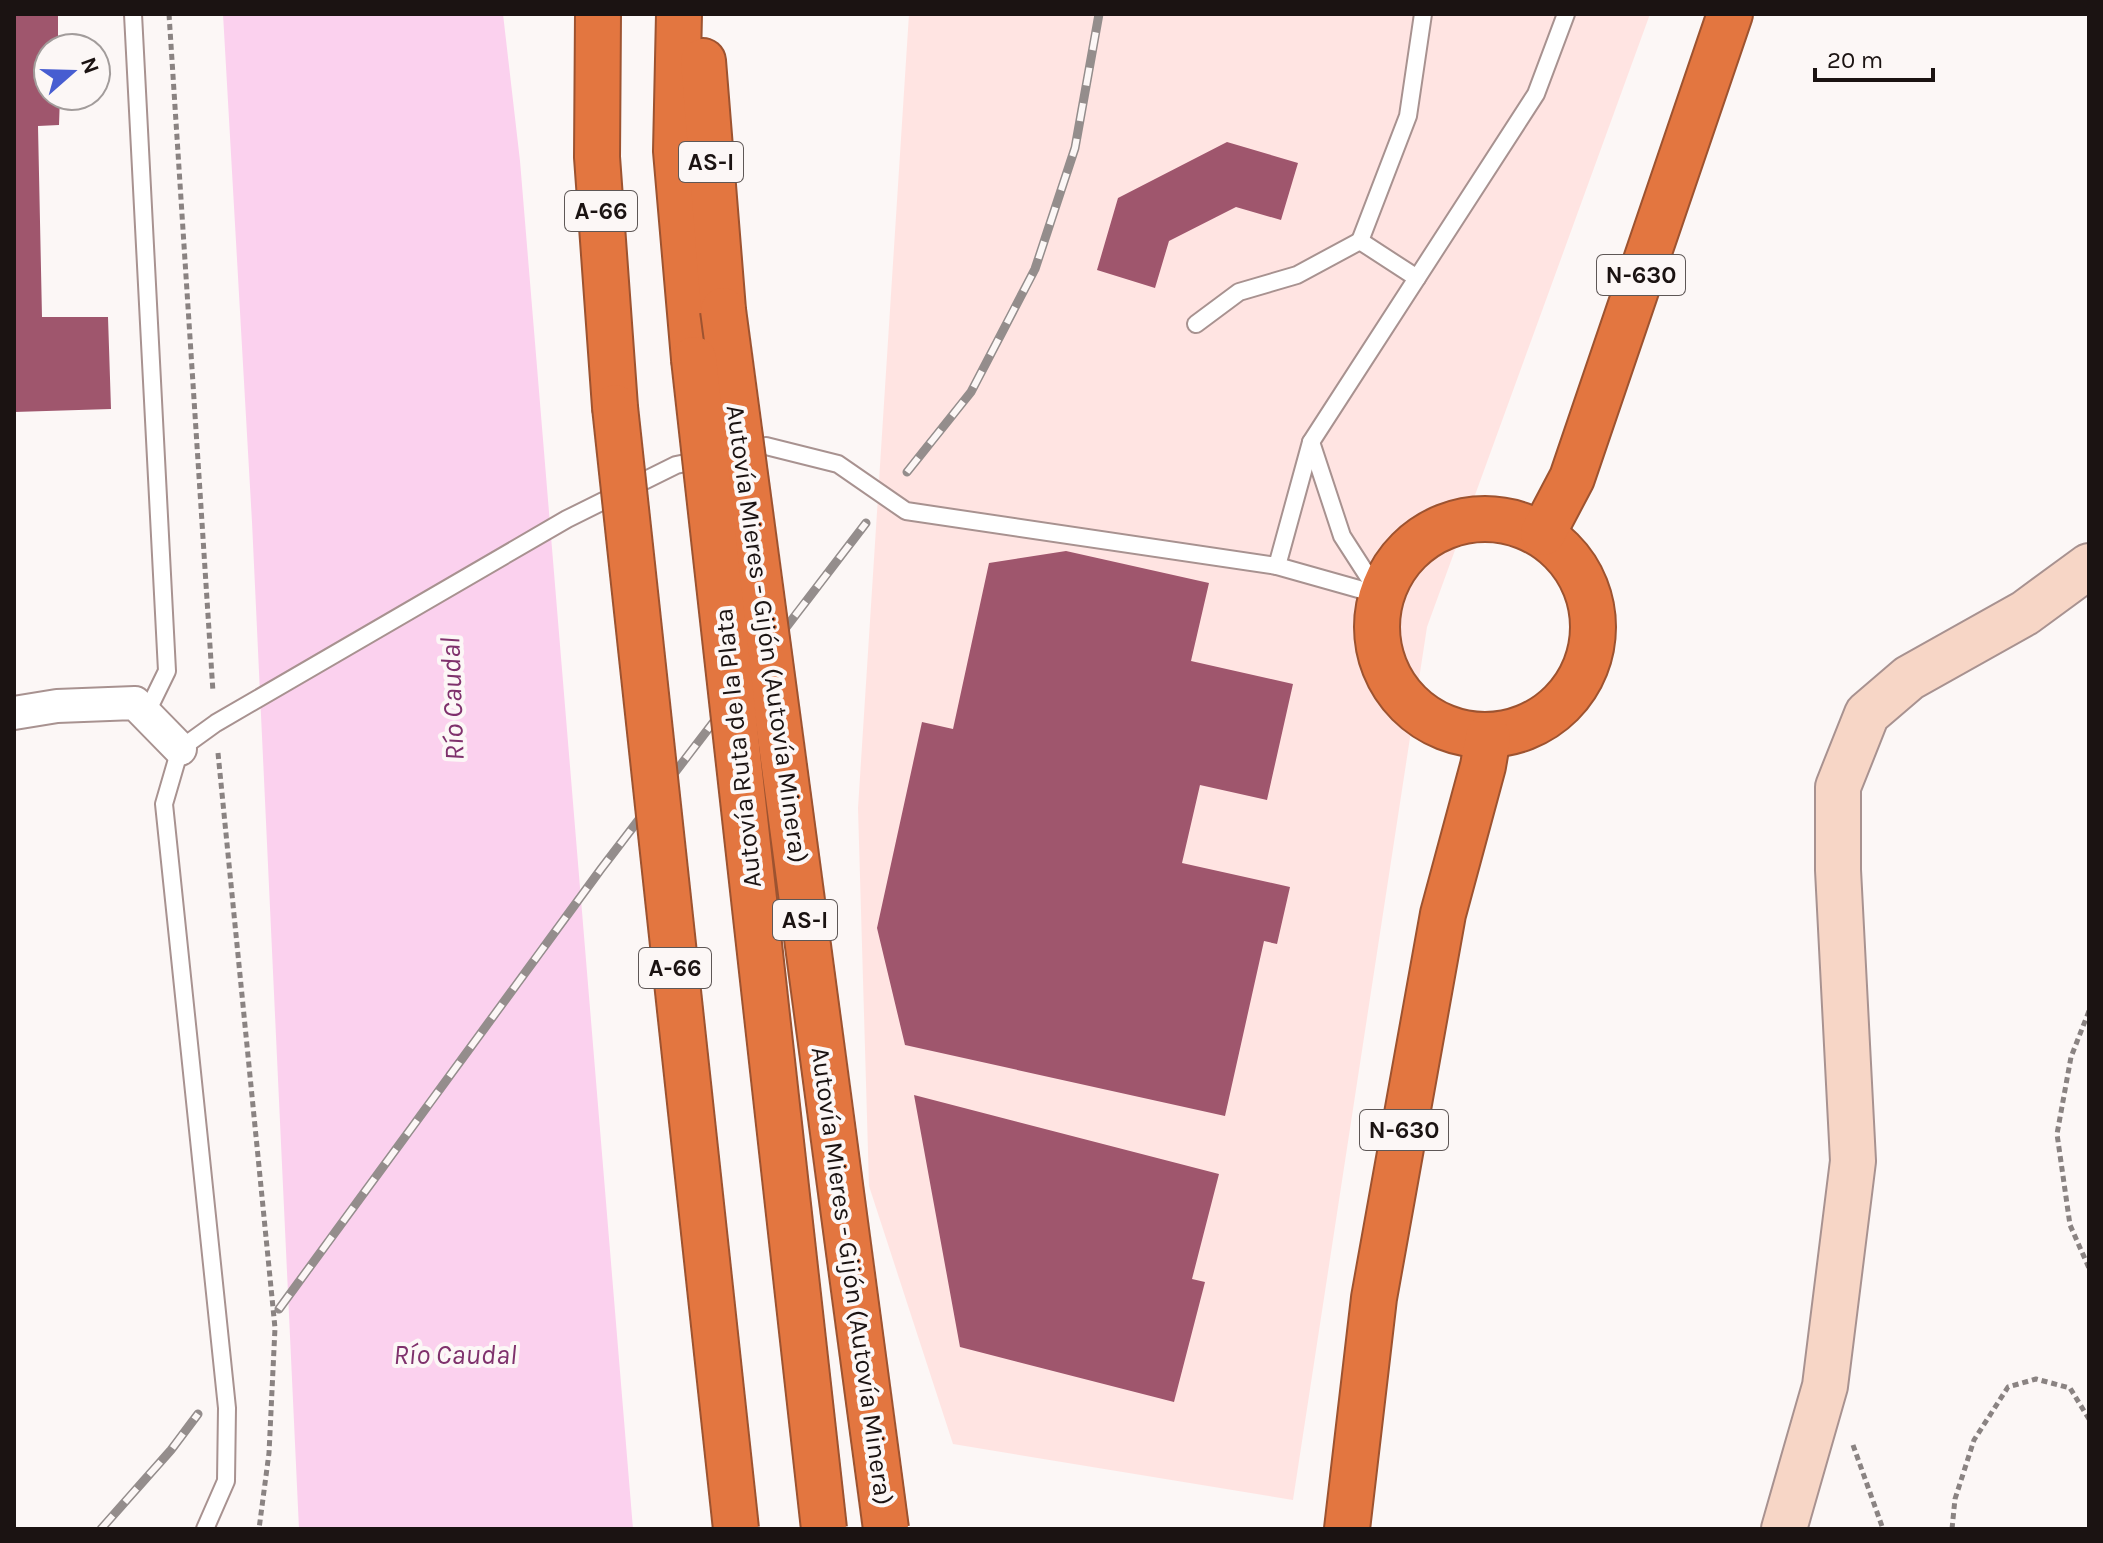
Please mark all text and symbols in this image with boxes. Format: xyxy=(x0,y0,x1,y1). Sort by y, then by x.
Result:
north arrow xyxy=(32,32,112,112)
scale bar xyxy=(1815,32,1933,82)
text: 20 m xyxy=(1827,46,1883,74)
text: N xyxy=(75,54,105,77)
road number: AS-I xyxy=(679,142,743,182)
road number: A-66 xyxy=(565,191,637,231)
road number: N-630 xyxy=(1597,255,1685,295)
street label: Autovía Mieres - Gijón (Autovía Minera) xyxy=(719,403,815,865)
street label: Autovía Ruta de la Plata xyxy=(708,607,768,889)
water label: Río Caudal xyxy=(433,637,471,761)
road number: AS-I xyxy=(773,900,837,940)
road number: A-66 xyxy=(639,948,711,988)
street label: Autovía Mieres - Gijón (Autovía Minera) xyxy=(804,1045,900,1507)
road number: N-630 xyxy=(1360,1110,1448,1150)
water label: Río Caudal xyxy=(393,1338,517,1371)

